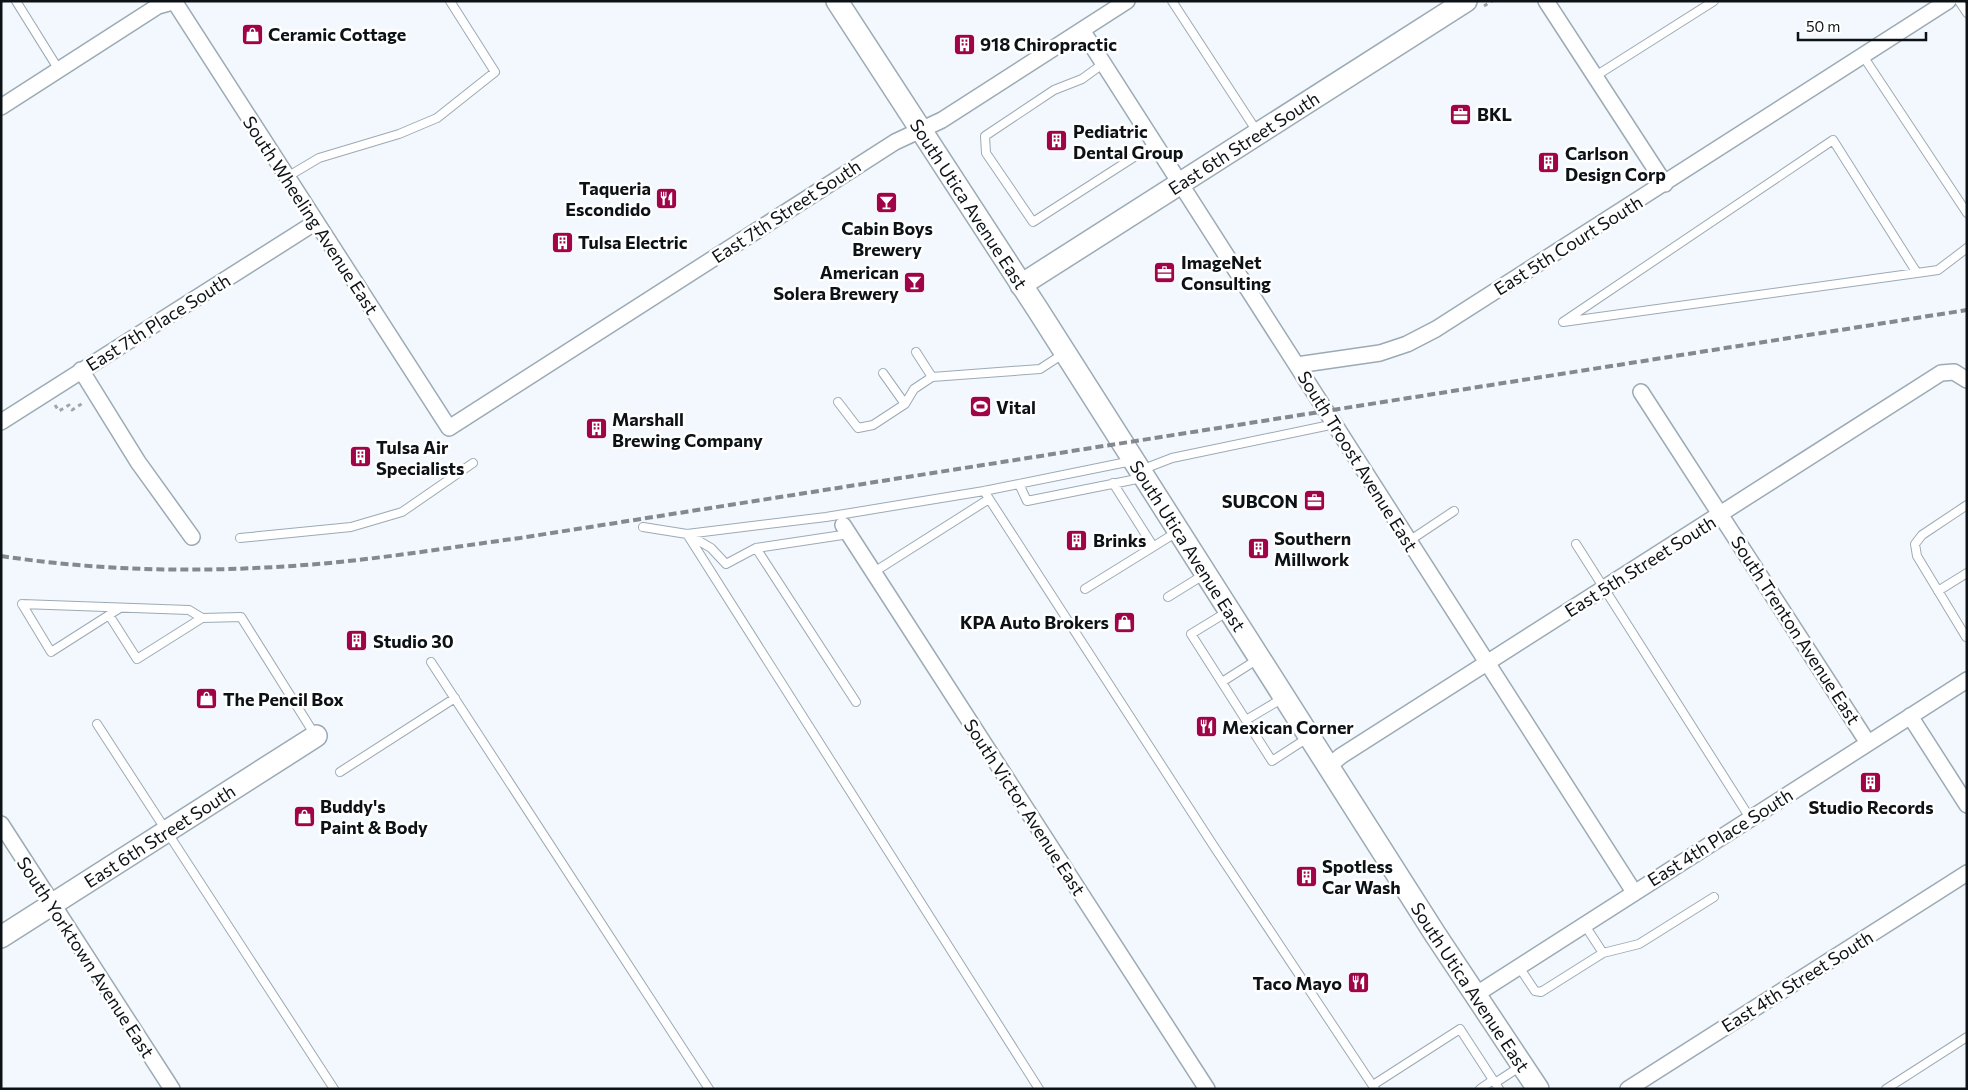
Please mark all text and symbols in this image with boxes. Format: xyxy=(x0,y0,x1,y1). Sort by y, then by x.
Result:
scale bar xyxy=(1798,10,1926,42)
text: 50 m xyxy=(1806,17,1840,35)
shop icon: Ceramic Cottage xyxy=(240,22,264,46)
place label: Ceramic Cottage xyxy=(268,23,406,45)
building icon: 918 Chiropractic xyxy=(952,32,976,56)
place label: 918 Chiropractic xyxy=(980,33,1117,55)
street label: East 6th Street South xyxy=(1164,87,1323,199)
office icon: BKL xyxy=(1449,102,1473,126)
place label: BKL xyxy=(1477,103,1512,125)
street label: South Wheeling Avenue East xyxy=(239,112,383,318)
street label: South Utica Avenue East xyxy=(906,115,1032,293)
place label: Pediatric Dental Group xyxy=(1073,120,1184,163)
building icon: Pediatric Dental Group xyxy=(1045,129,1069,153)
place label: Carlson Design Corp xyxy=(1565,142,1666,185)
building icon: Carlson Design Corp xyxy=(1537,151,1561,175)
street label: East 7th Street South xyxy=(707,155,865,267)
place label: Taqueria Escondido xyxy=(565,177,651,220)
restaurant icon: Taqueria Escondido xyxy=(655,186,679,210)
street label: East 5th Court South xyxy=(1490,190,1646,300)
bar icon: Cabin Boys Brewery xyxy=(875,191,899,215)
place label: Cabin Boys Brewery xyxy=(841,217,933,260)
building icon: Tulsa Electric xyxy=(550,230,574,254)
place label: Tulsa Electric xyxy=(578,231,688,253)
place label: ImageNet Consulting xyxy=(1181,251,1271,294)
office icon: ImageNet Consulting xyxy=(1153,260,1177,284)
place label: American Solera Brewery xyxy=(773,261,899,304)
street label: East 7th Place South xyxy=(82,269,234,375)
bar icon: American Solera Brewery xyxy=(903,270,927,294)
street label: South Troost Avenue East xyxy=(1293,367,1423,555)
sports icon: Vital xyxy=(968,395,992,419)
place label: Vital xyxy=(996,396,1036,418)
place label: Marshall Brewing Company xyxy=(612,408,763,451)
building icon: Marshall Brewing Company xyxy=(584,417,608,441)
place label: Tulsa Air Specialists xyxy=(376,436,464,479)
building icon: Tulsa Air Specialists xyxy=(348,445,372,469)
street label: South Utica Avenue East xyxy=(1125,456,1251,635)
office icon: SUBCON xyxy=(1302,489,1326,513)
place label: SUBCON xyxy=(1222,490,1298,512)
street label: East 5th Street South xyxy=(1560,511,1720,621)
place label: Southern Millwork xyxy=(1274,527,1351,570)
building icon: Brinks xyxy=(1065,528,1089,552)
place label: Brinks xyxy=(1093,529,1147,551)
street label: South Trenton Avenue East xyxy=(1727,532,1865,728)
building icon: Southern Millwork xyxy=(1246,536,1270,560)
shop icon: KPA Auto Brokers xyxy=(1113,610,1137,634)
place label: KPA Auto Brokers xyxy=(960,611,1109,633)
building icon: Studio 30 xyxy=(345,629,369,653)
place label: Studio 30 xyxy=(373,630,454,652)
shop icon: The Pencil Box xyxy=(195,687,219,711)
place label: The Pencil Box xyxy=(223,688,344,710)
street label: South Victor Avenue East xyxy=(960,715,1090,899)
restaurant icon: Mexican Corner xyxy=(1194,715,1218,739)
place label: Mexican Corner xyxy=(1222,716,1354,738)
building icon: Studio Records xyxy=(1859,770,1883,794)
street label: East 6th Street South xyxy=(80,780,239,892)
street label: East 4th Place South xyxy=(1643,783,1797,891)
place label: Buddy's Paint & Body xyxy=(320,795,428,838)
place label: Studio Records xyxy=(1808,796,1934,818)
shop icon: Buddy's Paint & Body xyxy=(292,804,316,828)
street label: South Yorktown Avenue East xyxy=(13,852,159,1062)
place label: Spotless Car Wash xyxy=(1322,855,1401,898)
building icon: Spotless Car Wash xyxy=(1294,864,1318,888)
street label: South Utica Avenue East xyxy=(1407,898,1534,1076)
street label: East 4th Street South xyxy=(1717,925,1877,1037)
restaurant icon: Taco Mayo xyxy=(1346,971,1370,995)
place label: Taco Mayo xyxy=(1253,972,1342,994)

